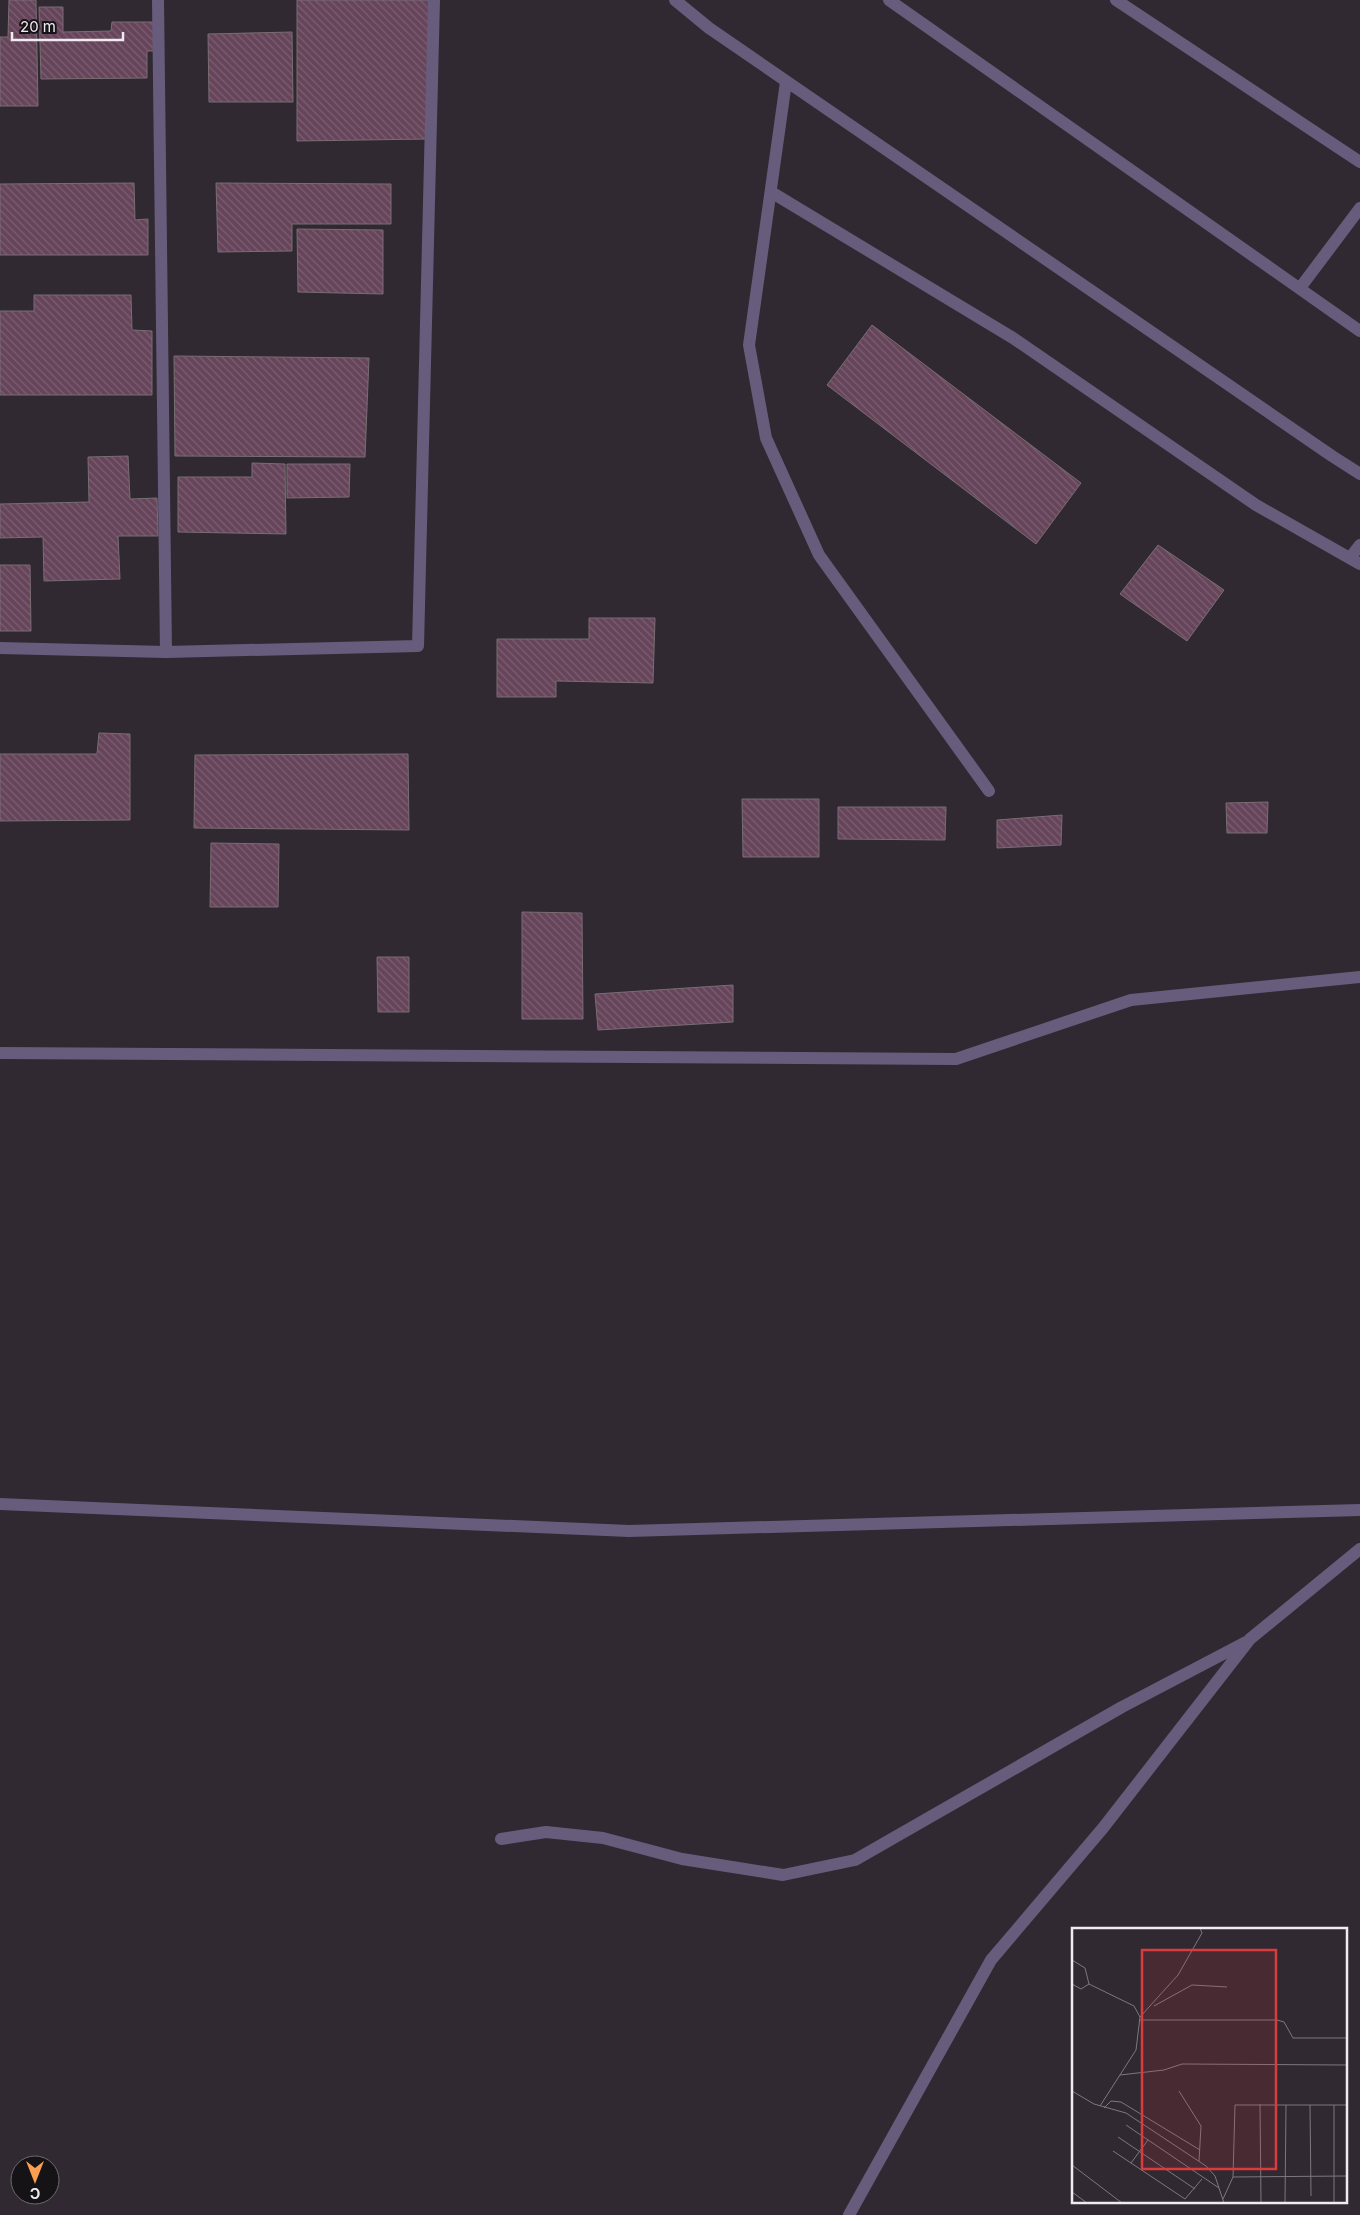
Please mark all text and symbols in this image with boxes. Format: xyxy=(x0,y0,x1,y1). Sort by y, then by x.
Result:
scale bar xyxy=(12,10,124,42)
text: 20 m xyxy=(20,17,56,36)
inset map xyxy=(1072,1928,1348,2202)
north arrow xyxy=(10,2155,60,2205)
text: С xyxy=(30,2185,40,2202)

